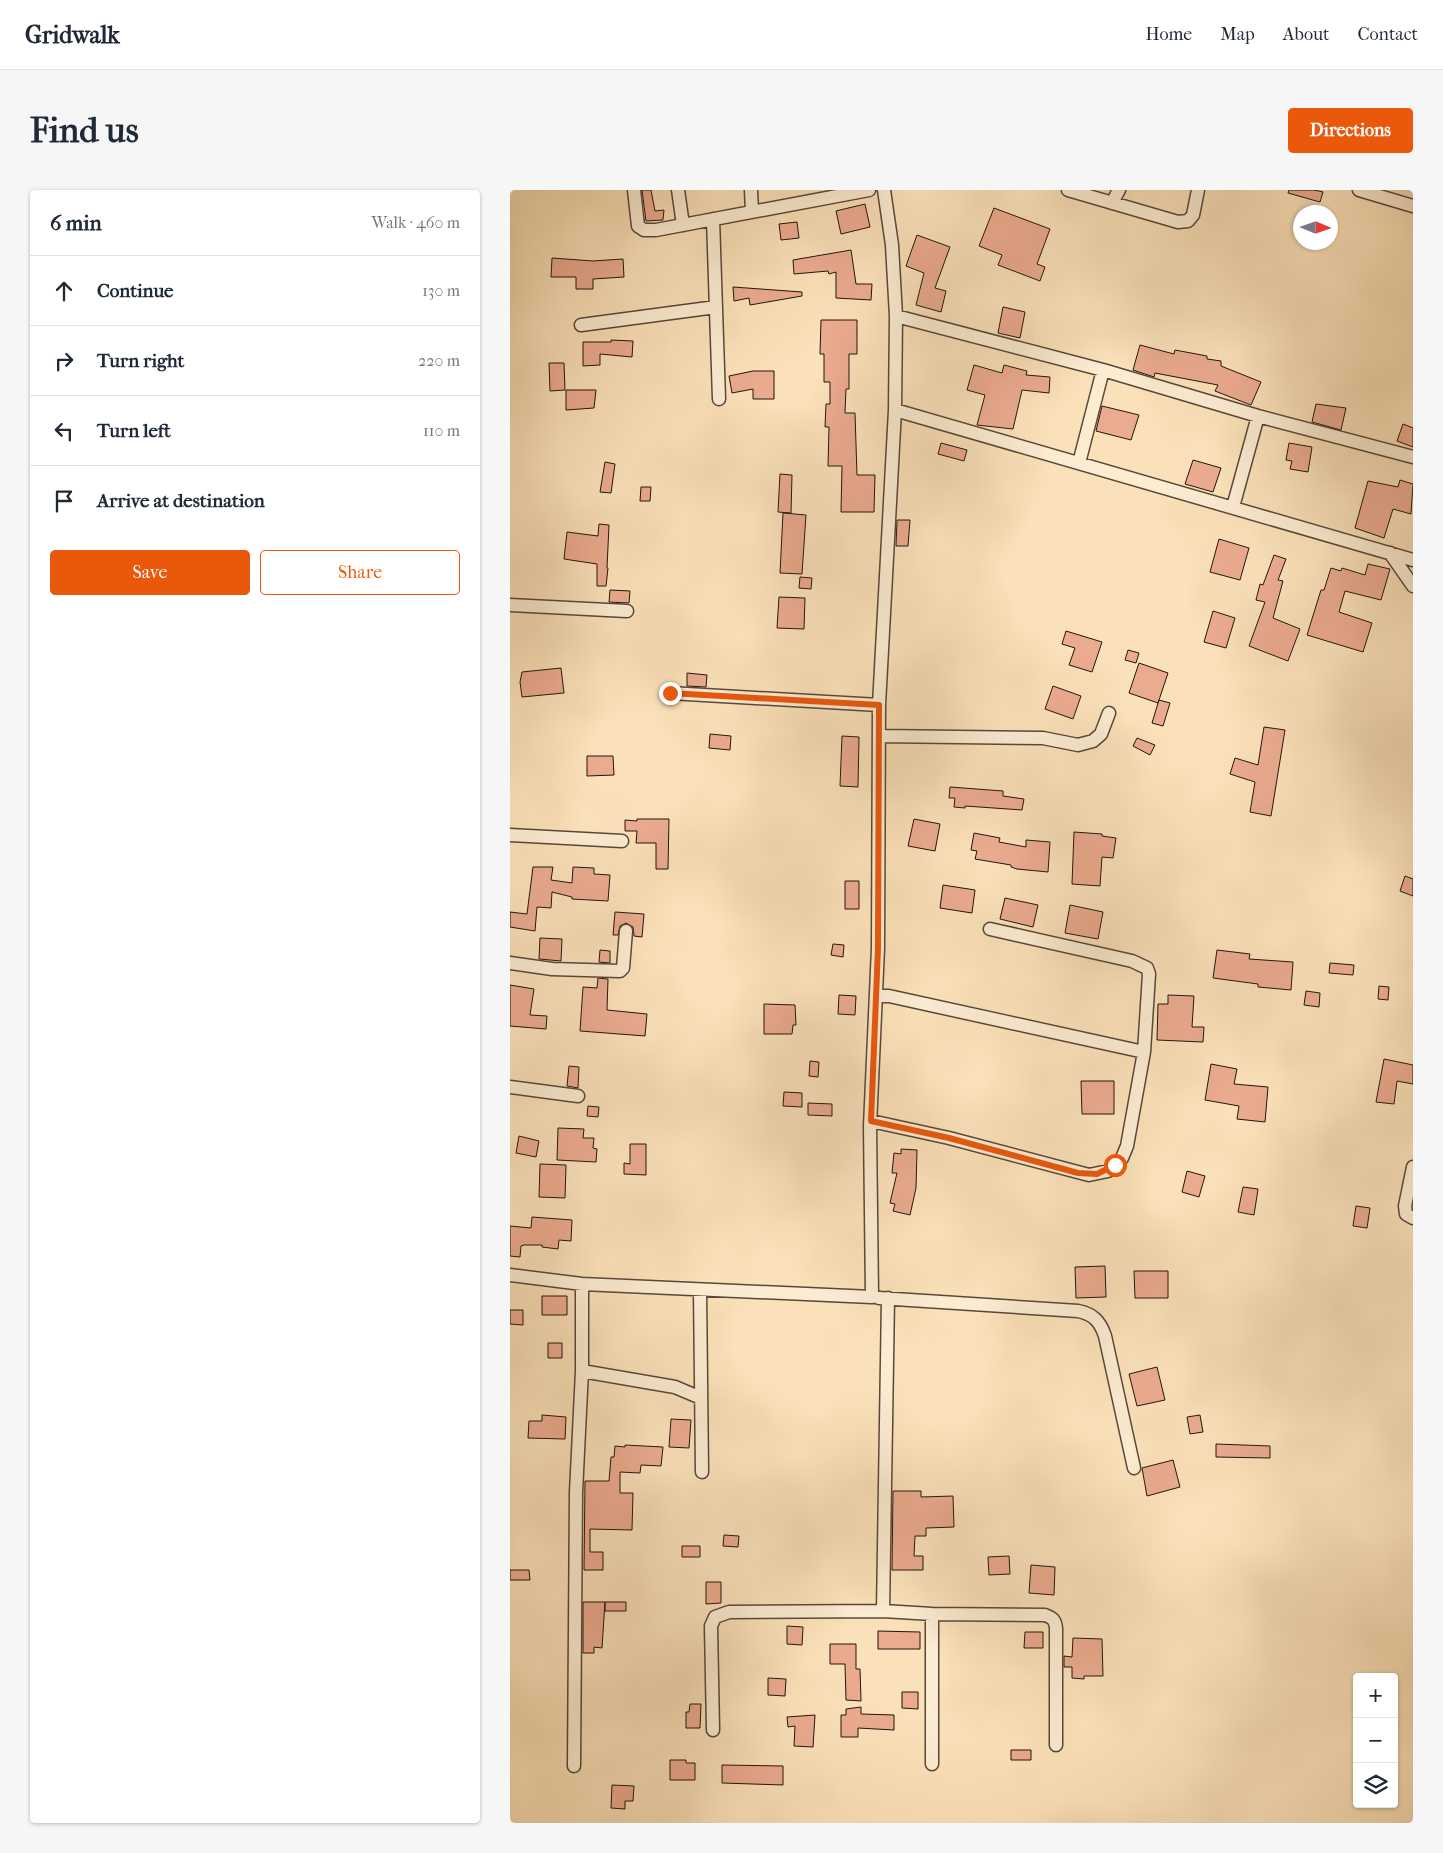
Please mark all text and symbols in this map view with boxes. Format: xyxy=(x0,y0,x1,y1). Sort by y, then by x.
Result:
text: Gridwalk xyxy=(25,21,120,49)
text: Home xyxy=(1145,24,1192,45)
text: Map xyxy=(1220,24,1255,45)
text: About xyxy=(1283,24,1329,45)
text: Contact xyxy=(1357,24,1418,45)
button: Directions xyxy=(1288,108,1413,153)
text: Find us xyxy=(30,110,139,151)
north arrow xyxy=(1293,205,1338,250)
text: 6 min xyxy=(50,211,102,235)
text: Walk · 460 m xyxy=(372,213,460,232)
icon: ahead xyxy=(50,277,78,305)
text: Continue xyxy=(97,280,173,302)
text: 130 m xyxy=(422,281,460,300)
icon: right xyxy=(50,347,78,375)
text: Turn right xyxy=(97,350,184,372)
text: 220 m xyxy=(418,351,460,370)
icon: left xyxy=(50,417,78,445)
text: Turn left xyxy=(97,420,171,442)
text: 110 m xyxy=(423,421,460,440)
icon: arrive xyxy=(50,487,78,515)
text: Arrive at destination xyxy=(97,490,265,512)
button: Save xyxy=(50,550,250,595)
button: Share xyxy=(260,550,460,595)
route end xyxy=(659,682,682,705)
route start xyxy=(1104,1154,1127,1177)
map controls xyxy=(1353,1673,1398,1808)
button: + xyxy=(1353,1673,1398,1718)
button: − xyxy=(1353,1718,1398,1763)
button: layers xyxy=(1353,1763,1398,1808)

